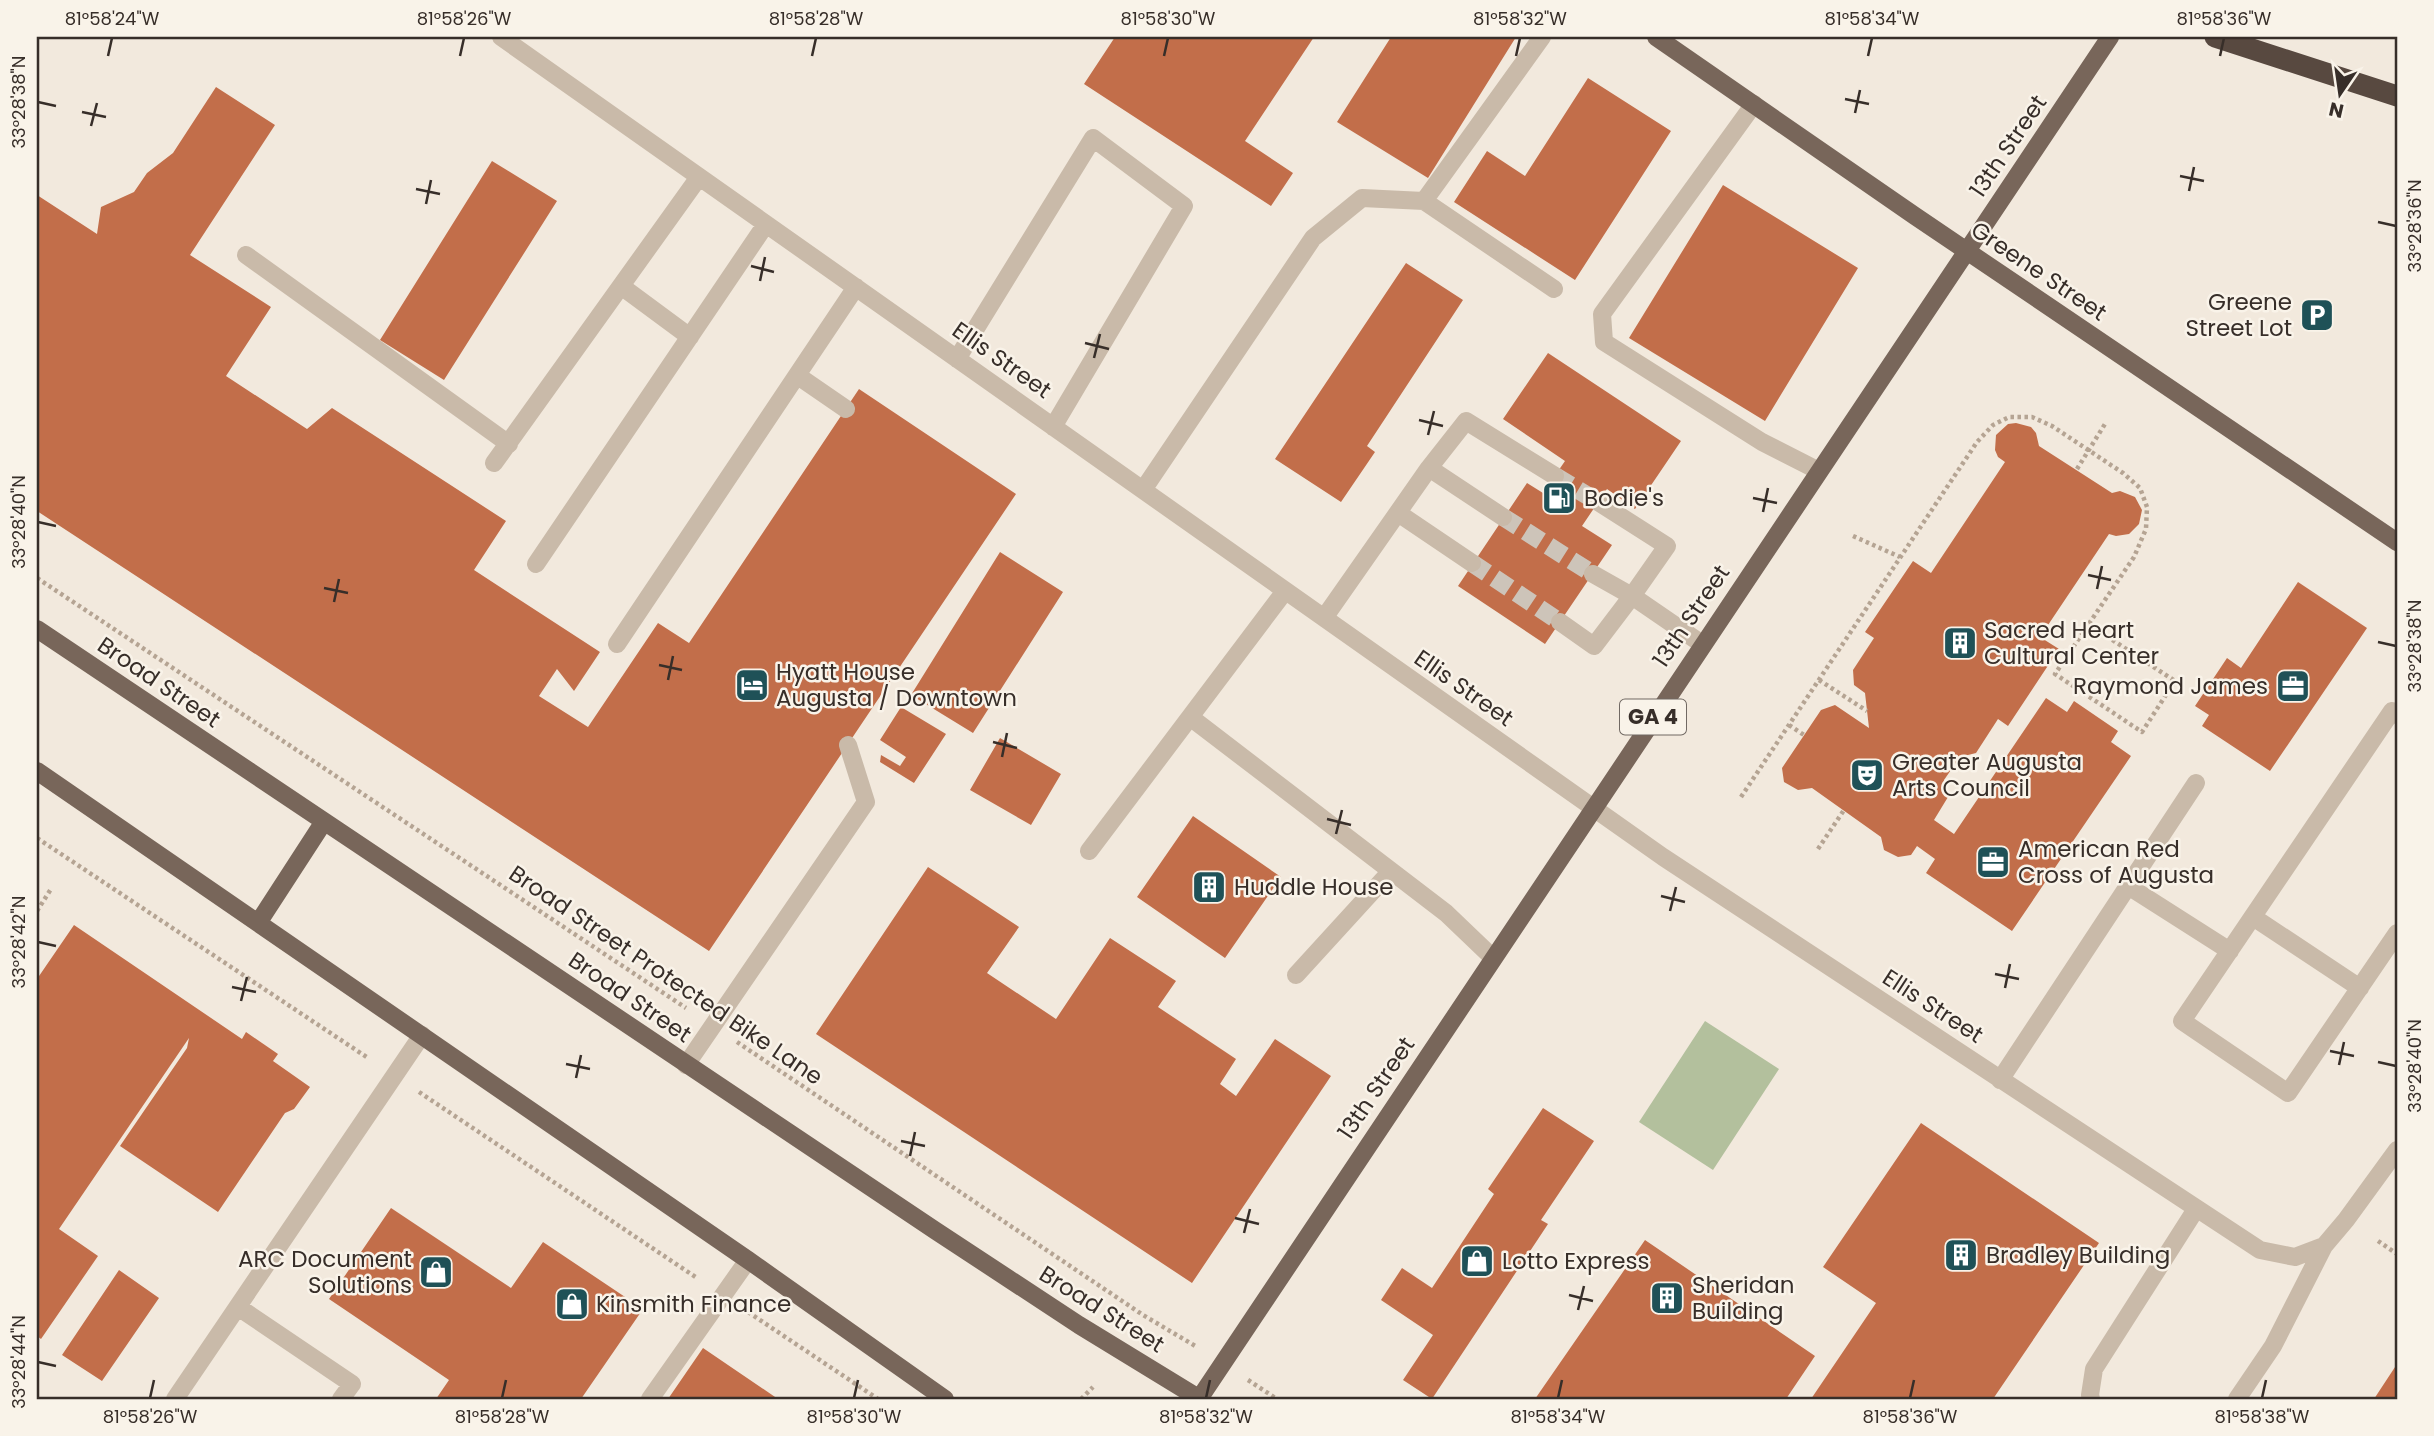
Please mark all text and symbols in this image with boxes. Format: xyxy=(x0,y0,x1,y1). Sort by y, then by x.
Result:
text: 81°58'24"W xyxy=(65,6,160,31)
text: 81°58'26"W xyxy=(417,6,512,31)
text: 81°58'28"W xyxy=(769,6,864,31)
text: 81°58'30"W xyxy=(1121,6,1216,31)
text: 81°58'32"W xyxy=(1473,6,1567,31)
text: 81°58'34"W xyxy=(1825,6,1920,31)
text: 81°58'36"W xyxy=(2177,6,2272,31)
text: 33°28'38"N xyxy=(6,55,31,149)
north arrow xyxy=(2304,60,2374,130)
street label: 13th Street xyxy=(1962,88,2054,204)
text: N xyxy=(2326,95,2346,125)
text: 33°28'36"N xyxy=(2402,179,2427,273)
street label: Greene Street xyxy=(1965,214,2113,328)
place label: Greene Street Lot xyxy=(2185,286,2292,344)
parking icon: Greene Street Lot xyxy=(2298,296,2336,334)
street label: Ellis Street xyxy=(946,314,1058,406)
text: 33°28'40"N xyxy=(6,475,31,569)
fuel station icon: Bodie's xyxy=(1540,479,1578,517)
place label: Bodie's xyxy=(1584,482,1664,514)
street label: 13th Street xyxy=(1645,558,1737,674)
text: 33°28'38"N xyxy=(2402,599,2427,693)
place label: Sacred Heart Cultural Center xyxy=(1984,614,2159,672)
building icon: Sacred Heart Cultural Center xyxy=(1941,624,1979,662)
street label: Broad Street xyxy=(91,629,227,735)
street label: Ellis Street xyxy=(1408,642,1520,734)
place label: Hyatt House Augusta / Downtown xyxy=(776,656,1017,714)
hotel icon: Hyatt House Augusta / Downtown xyxy=(733,666,771,704)
office icon: Raymond James xyxy=(2274,667,2312,705)
place label: Raymond James xyxy=(2073,670,2268,702)
road number: GA 4 xyxy=(1620,700,1686,734)
place label: Greater Augusta Arts Council xyxy=(1892,746,2082,804)
theatre icon: Greater Augusta Arts Council xyxy=(1848,756,1886,794)
place label: American Red Cross of Augusta xyxy=(2018,833,2214,891)
office icon: American Red Cross of Augusta xyxy=(1974,843,2012,881)
street label: Broad Street Protected Bike Lane xyxy=(504,860,828,1090)
building icon: Huddle House xyxy=(1190,868,1228,906)
place label: Huddle House xyxy=(1234,871,1393,903)
text: 33°28'42"N xyxy=(6,896,31,988)
street label: Broad Street xyxy=(563,946,697,1048)
street label: Ellis Street xyxy=(1876,961,1990,1051)
text: 33°28'40"N xyxy=(2402,1019,2427,1113)
street label: 13th Street xyxy=(1330,1030,1422,1146)
building icon: Bradley Building xyxy=(1942,1236,1980,1274)
place label: Bradley Building xyxy=(1986,1239,2170,1271)
shop icon: Lotto Express xyxy=(1458,1242,1496,1280)
place label: ARC Document Solutions xyxy=(238,1243,412,1301)
place label: Lotto Express xyxy=(1502,1245,1649,1277)
shop icon: ARC Document Solutions xyxy=(417,1253,455,1291)
street label: Broad Street xyxy=(1033,1258,1171,1360)
place label: Sheridan Building xyxy=(1692,1269,1795,1327)
building icon: Sheridan Building xyxy=(1648,1279,1686,1317)
shop icon: Kinsmith Finance xyxy=(553,1285,591,1323)
place label: Kinsmith Finance xyxy=(596,1288,791,1320)
text: 33°28'44"N xyxy=(6,1315,31,1409)
text: 81°58'26"W xyxy=(103,1404,198,1429)
text: 81°58'28"W xyxy=(455,1404,550,1429)
text: 81°58'30"W xyxy=(807,1404,902,1429)
text: 81°58'32"W xyxy=(1159,1404,1253,1429)
text: 81°58'34"W xyxy=(1511,1404,1606,1429)
text: 81°58'36"W xyxy=(1863,1404,1958,1429)
text: 81°58'38"W xyxy=(2215,1404,2310,1429)

